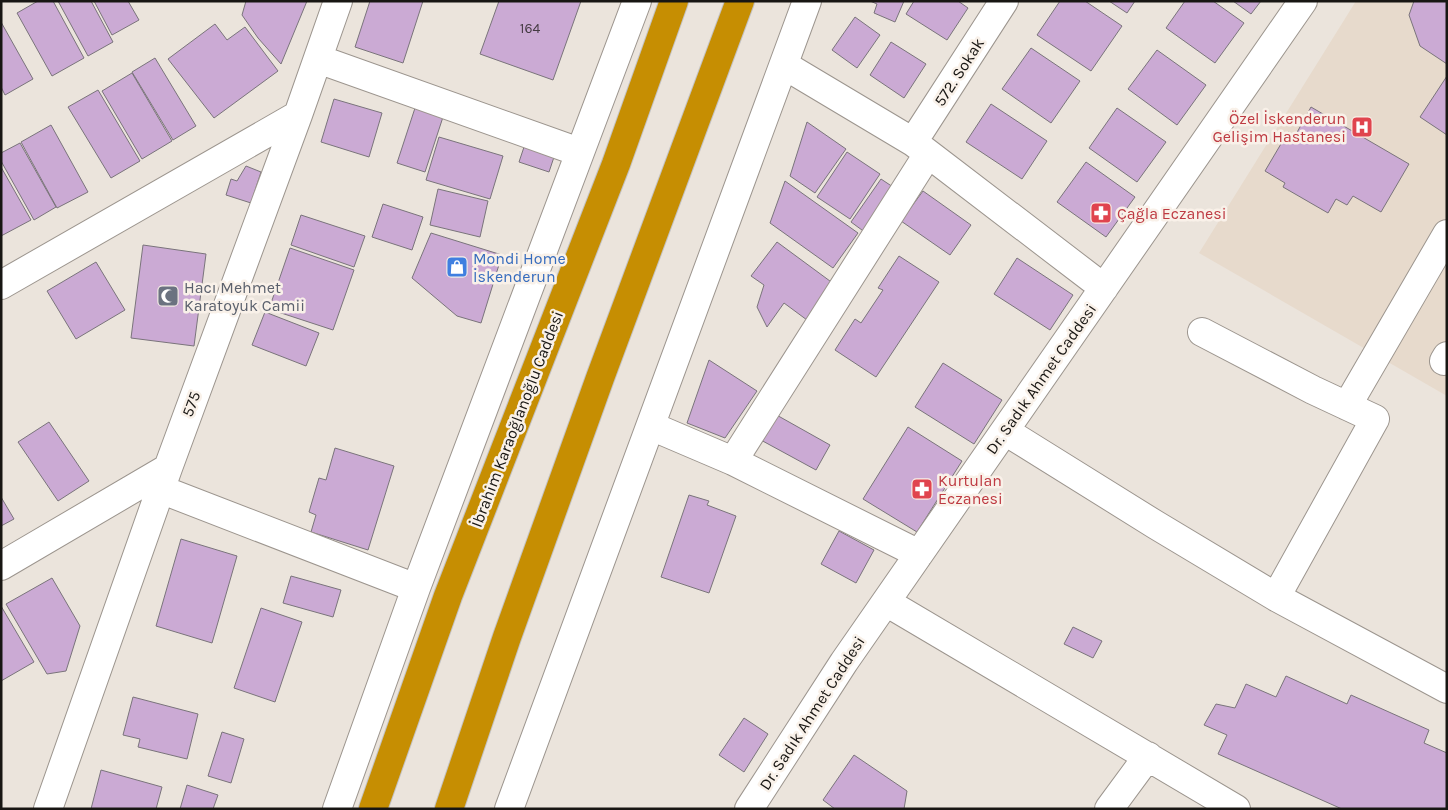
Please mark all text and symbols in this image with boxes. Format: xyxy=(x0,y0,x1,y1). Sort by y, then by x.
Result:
house number: 164 xyxy=(520,20,540,37)
street label: 572. Sokak xyxy=(930,34,988,110)
place label: Özel İskenderun Gelişim Hastanesi xyxy=(1213,109,1346,146)
hospital icon: Özel İskenderun Gelişim Hastanesi xyxy=(1350,115,1374,139)
pharmacy icon: Çağla Eczanesi xyxy=(1089,201,1113,225)
place label: Çağla Eczanesi xyxy=(1117,204,1226,223)
place label: Mondi Home İskenderun xyxy=(473,249,566,286)
shop icon: Mondi Home İskenderun xyxy=(445,255,469,279)
place label: Hacı Mehmet Karatoyuk Camii xyxy=(184,278,305,315)
mosque icon: Hacı Mehmet Karatoyuk Camii xyxy=(156,284,180,308)
street label: Dr. Sadık Ahmet Caddesi xyxy=(982,300,1100,458)
street label: İbrahim Karaoğlanoğlu Caddesi xyxy=(467,308,567,530)
street label: 575 xyxy=(178,389,204,419)
place label: Kurtulan Eczanesi xyxy=(938,471,1003,508)
pharmacy icon: Kurtulan Eczanesi xyxy=(910,477,934,501)
street label: Dr. Sadık Ahmet Caddesi xyxy=(755,633,869,793)

